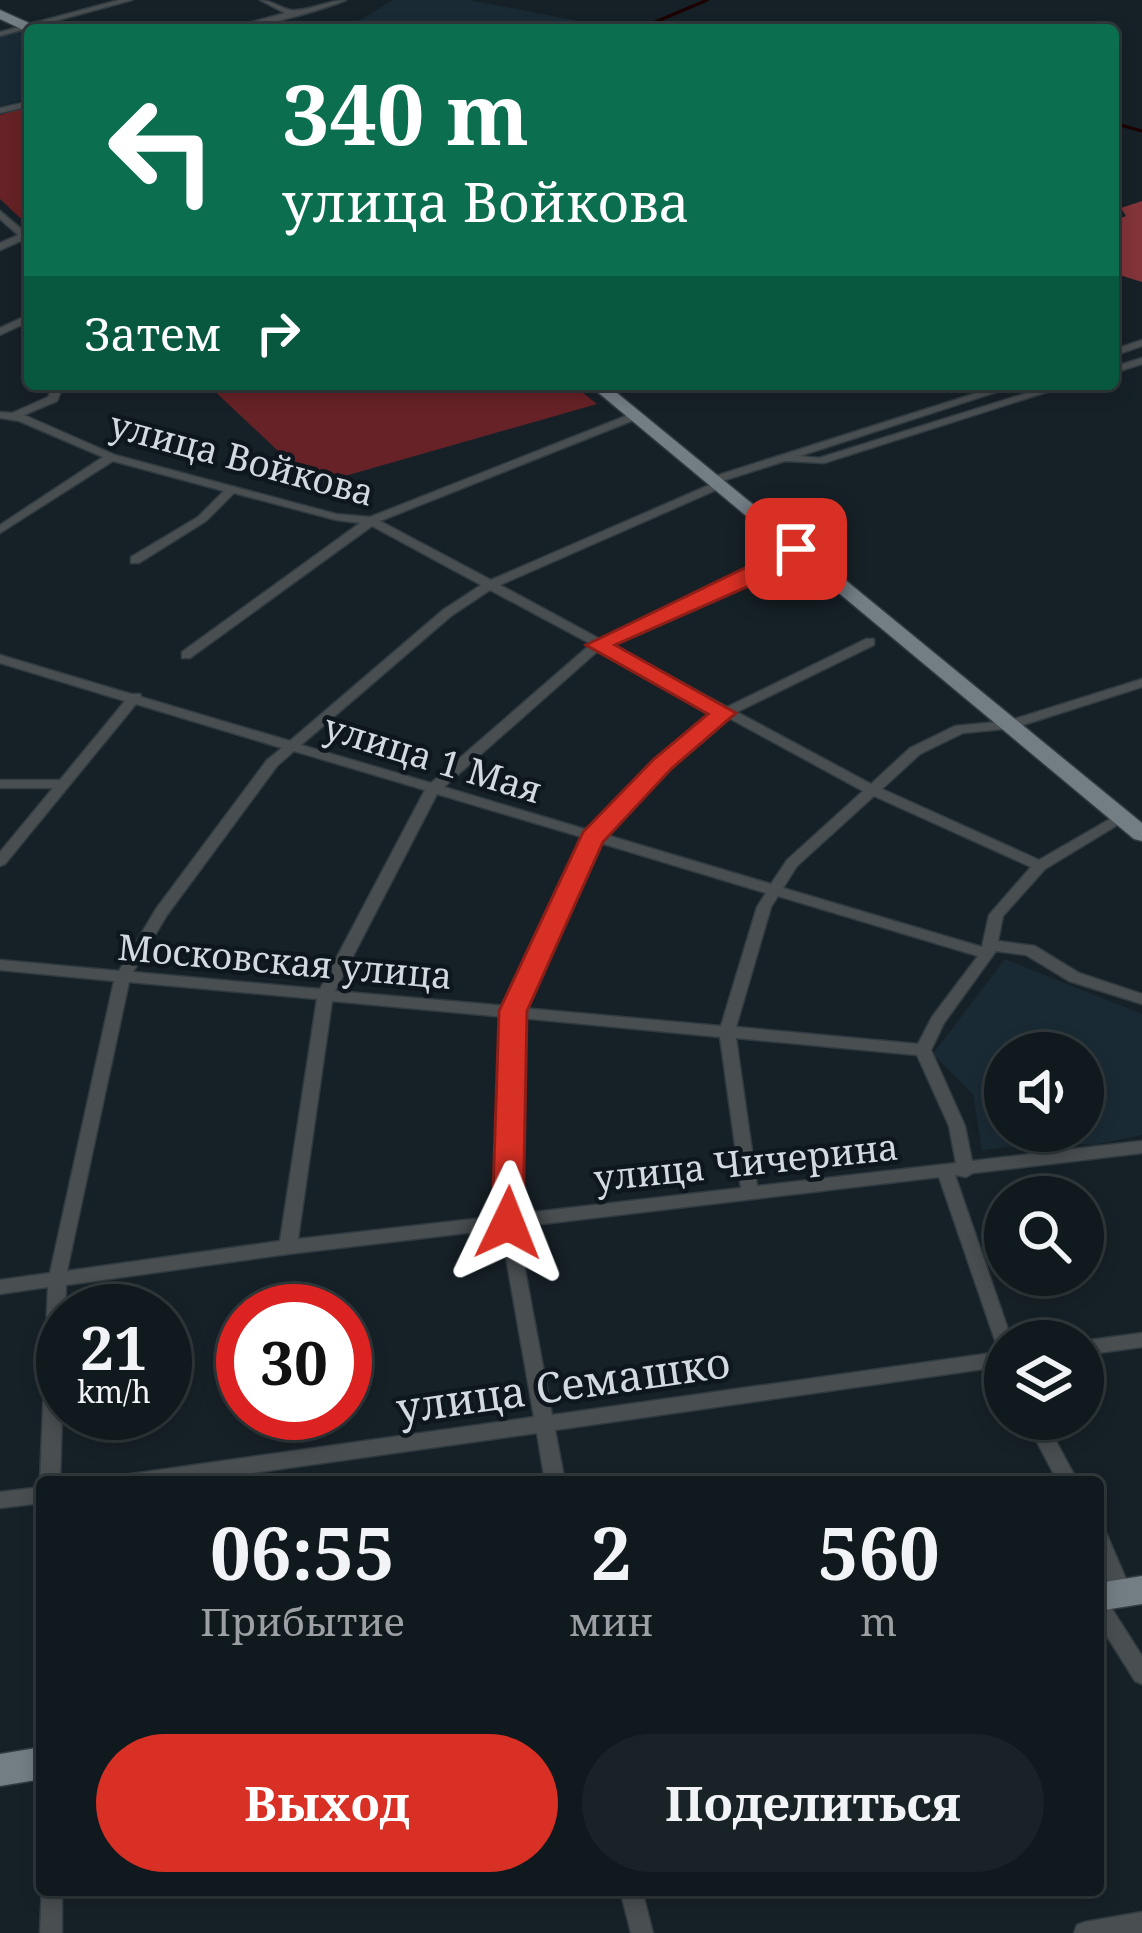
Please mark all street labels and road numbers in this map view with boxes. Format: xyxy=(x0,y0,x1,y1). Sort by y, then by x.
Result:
street label: улица Войкова xyxy=(104,399,380,517)
street label: улица 1 Мая xyxy=(318,702,548,814)
street label: Московская улица xyxy=(116,922,454,1000)
street label: улица Чичерина xyxy=(591,1122,901,1202)
street label: улица Семашко xyxy=(393,1332,733,1436)

